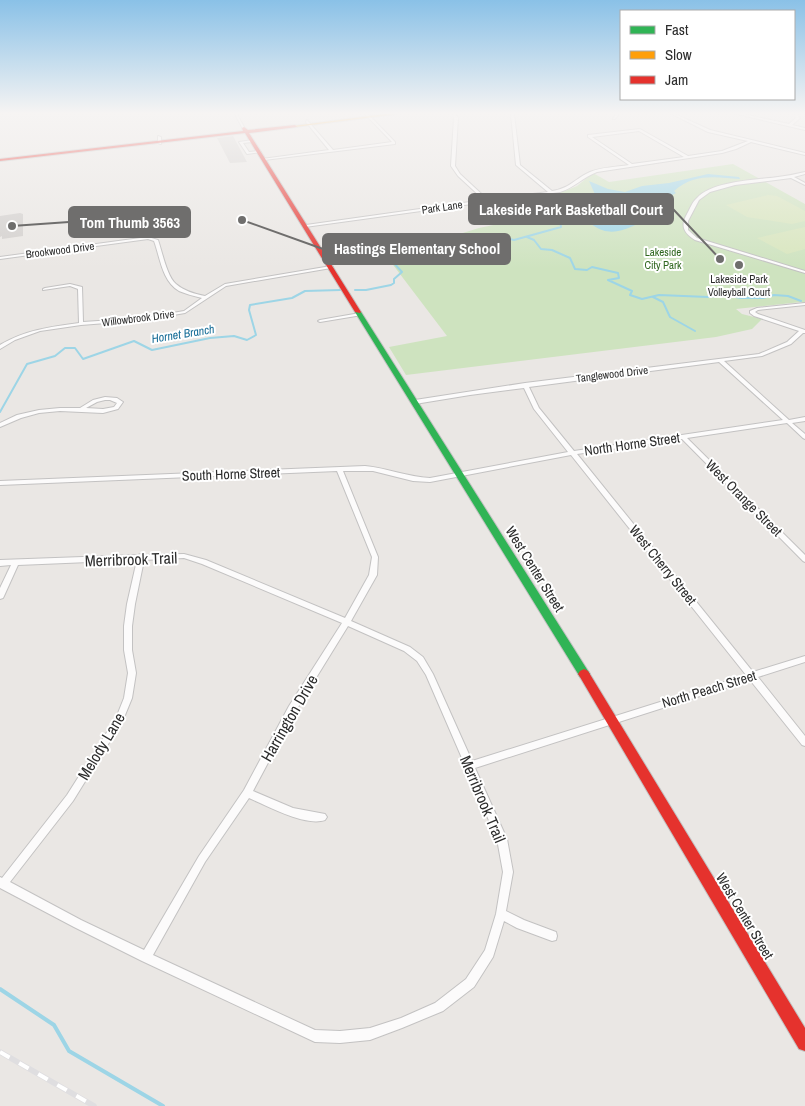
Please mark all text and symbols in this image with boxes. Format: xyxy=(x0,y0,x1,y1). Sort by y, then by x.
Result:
legend xyxy=(620,10,795,100)
text: Fast xyxy=(665,19,689,40)
text: Slow xyxy=(665,44,692,65)
text: Jam xyxy=(665,69,688,90)
callout: Lakeside Park Basketball Court xyxy=(469,194,673,224)
street label: Park Lane xyxy=(421,197,463,217)
text: Lakeside Park Basketball Court xyxy=(479,199,663,220)
callout: Tom Thumb 3563 xyxy=(69,207,190,237)
text: Tom Thumb 3563 xyxy=(80,212,180,233)
callout: Hastings Elementary School xyxy=(323,234,510,264)
text: Hastings Elementary School xyxy=(334,238,500,259)
street label: Brookwood Drive xyxy=(25,239,95,261)
park label: Lakeside City Park xyxy=(644,245,682,272)
marker: Lakeside Park Volleyball Court xyxy=(733,259,745,271)
place label: Lakeside Park Volleyball Court xyxy=(708,272,771,299)
street label: Willowbrook Drive xyxy=(101,307,175,329)
water label: Hornet Branch xyxy=(150,321,216,347)
street label: Tanglewood Drive xyxy=(575,363,649,385)
street label: North Horne Street xyxy=(583,428,681,460)
street label: West Orange Street xyxy=(702,456,786,540)
street label: South Horne Street xyxy=(182,463,280,485)
street label: West Cherry Street xyxy=(625,521,701,609)
street label: West Center Street xyxy=(502,523,568,615)
street label: Merribrook Trail xyxy=(84,546,178,572)
street label: North Peach Street xyxy=(660,666,758,712)
street label: Harrington Drive xyxy=(255,671,323,765)
street label: Melody Lane xyxy=(72,708,130,784)
street label: Merribrook Trail xyxy=(455,752,511,846)
street label: West Center Street xyxy=(712,870,778,962)

